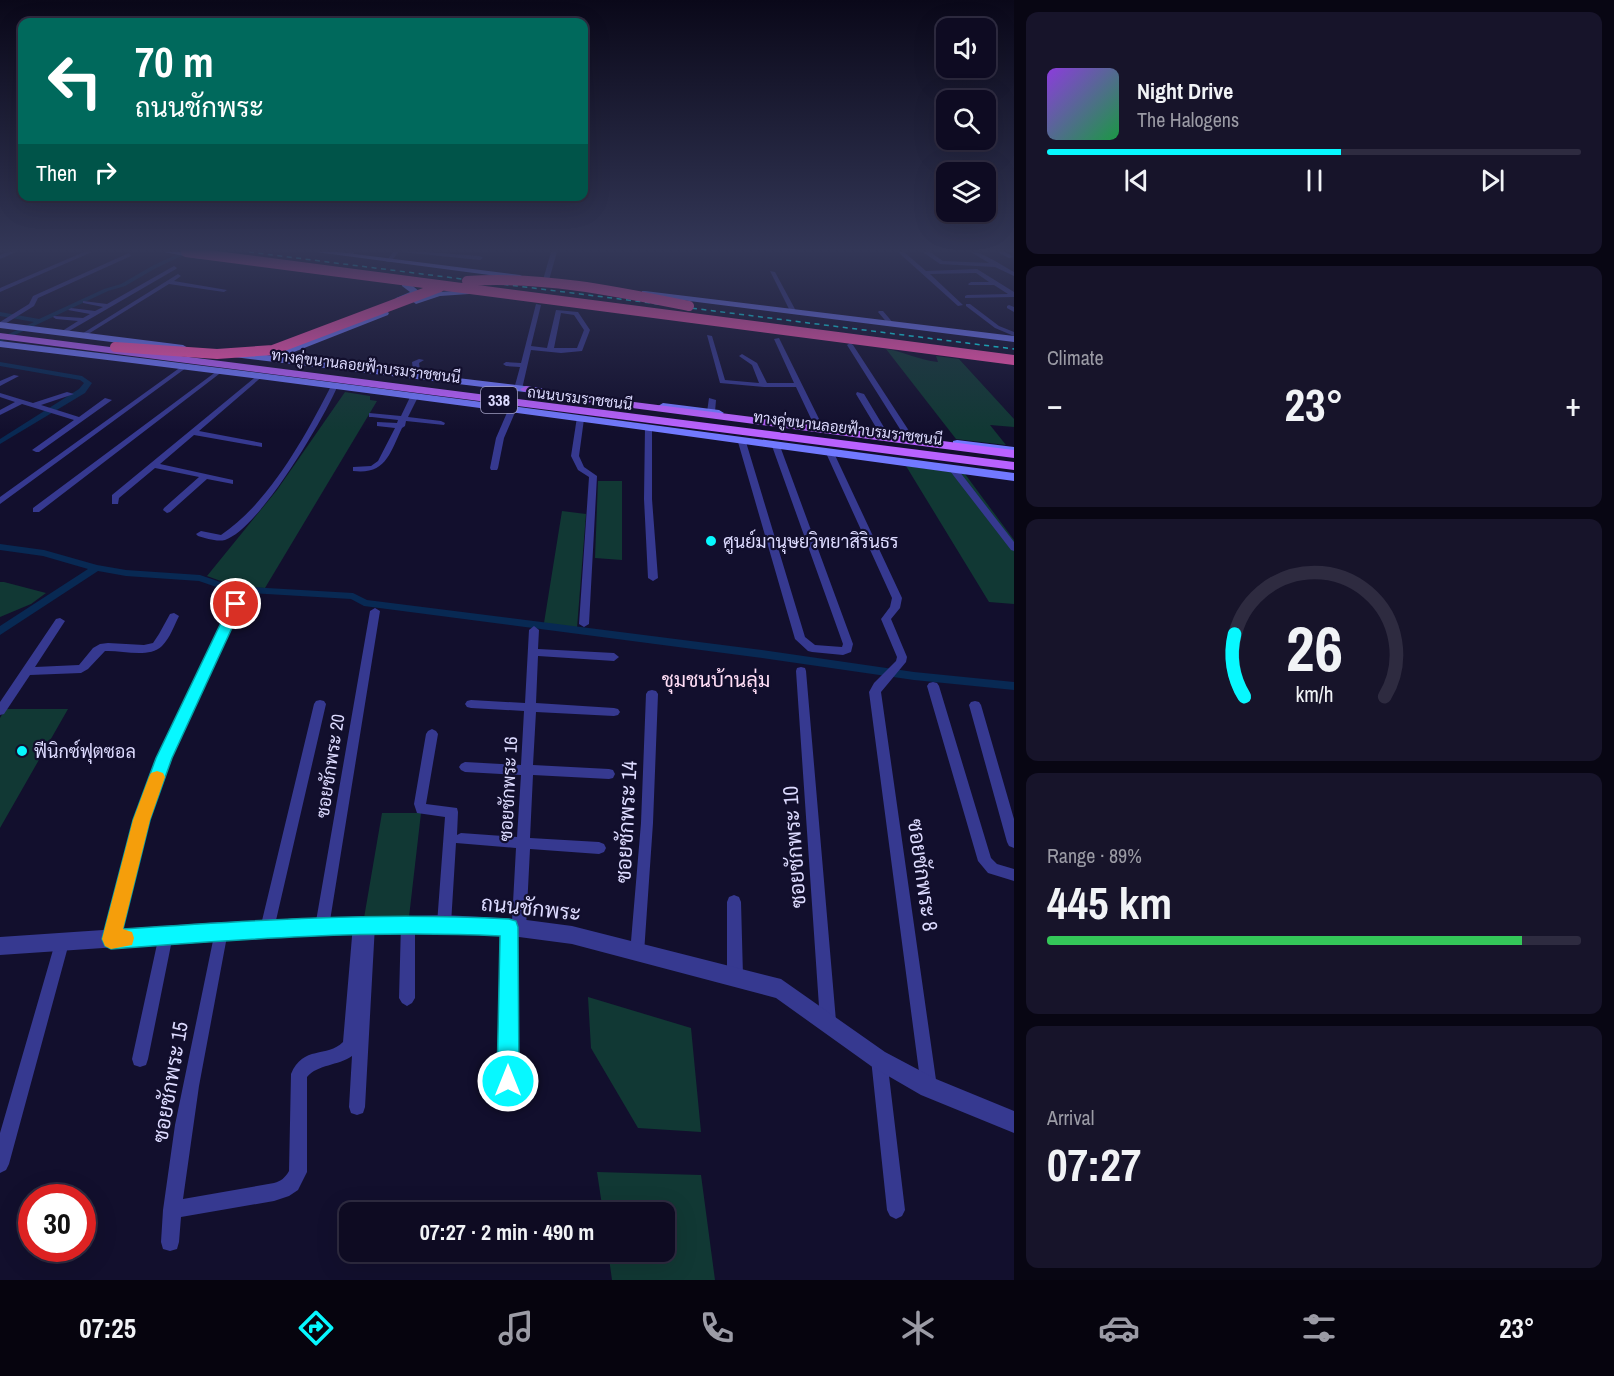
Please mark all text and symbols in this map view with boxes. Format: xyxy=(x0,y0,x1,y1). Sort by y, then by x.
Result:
map controls xyxy=(936,18,996,222)
button: sound xyxy=(936,18,996,78)
text: 70 m xyxy=(135,34,214,90)
icon: left xyxy=(36,42,114,120)
text: Night Drive xyxy=(1137,76,1233,106)
text: ถนนชักพระ xyxy=(135,89,264,125)
button: search xyxy=(936,90,996,150)
text: The Halogens xyxy=(1137,106,1239,133)
icon: right xyxy=(89,156,122,189)
text: Then xyxy=(36,158,77,188)
button: layers xyxy=(936,162,996,222)
icon: previous xyxy=(1120,164,1153,197)
icon: pause xyxy=(1298,164,1331,197)
icon: next xyxy=(1476,164,1509,197)
street label: ทางคู่ขนานลอยฟ้าบรมราชชนนี xyxy=(270,344,462,388)
text: Climate xyxy=(1047,344,1104,371)
text: 23° xyxy=(1284,374,1344,435)
street label: ถนนบรมราชชนนี xyxy=(526,381,634,415)
text: − xyxy=(1047,382,1063,426)
text: + xyxy=(1565,382,1581,426)
road number: 338 xyxy=(481,387,517,413)
street label: ทางคู่ขนานลอยฟ้าบรมราชชนนี xyxy=(752,406,944,450)
place label: ศูนย์มานุษยวิทยาสิรินธร xyxy=(723,529,899,555)
marker: ศูนย์มานุษยวิทยาสิรินธร xyxy=(704,534,718,548)
pin xyxy=(210,578,261,629)
icon: arrive xyxy=(219,587,252,620)
text: 26 xyxy=(1286,606,1342,690)
district label: ชุมชนบ้านลุ่ม xyxy=(662,666,770,694)
text: km/h xyxy=(1295,680,1333,709)
street label: ซอยชักพระ 20 xyxy=(309,712,351,820)
street label: ซอยชักพระ 16 xyxy=(493,736,523,842)
place label: ฟีนิกซ์ฟุตซอล xyxy=(34,739,136,764)
marker: ฟีนิกซ์ฟุตซอล xyxy=(15,744,29,758)
street label: ซอยชักพระ 14 xyxy=(608,760,644,884)
street label: ซอยชักพระ 10 xyxy=(775,785,813,909)
street label: ซอยชักพระ 8 xyxy=(901,817,945,933)
text: Range · 89% xyxy=(1047,842,1142,869)
text: 445 km xyxy=(1047,872,1172,933)
street label: ถนนชักพระ xyxy=(480,888,582,928)
street label: ซอยชักพระ 15 xyxy=(145,1019,195,1145)
position arrow xyxy=(476,1049,540,1113)
text: Arrival xyxy=(1047,1104,1094,1131)
text: 07:27 xyxy=(1047,1134,1141,1195)
speed limit sign: 30 xyxy=(18,1184,96,1262)
text: 07:27 · 2 min · 490 m xyxy=(420,1217,594,1247)
icon: directions xyxy=(295,1307,337,1349)
icon: music xyxy=(495,1307,537,1349)
icon: phone xyxy=(696,1307,738,1349)
icon: climate xyxy=(897,1307,939,1349)
icon: car xyxy=(1098,1307,1140,1349)
icon: filters xyxy=(1298,1307,1340,1349)
text: 07:25 xyxy=(79,1310,136,1346)
text: 23° xyxy=(1499,1310,1535,1346)

